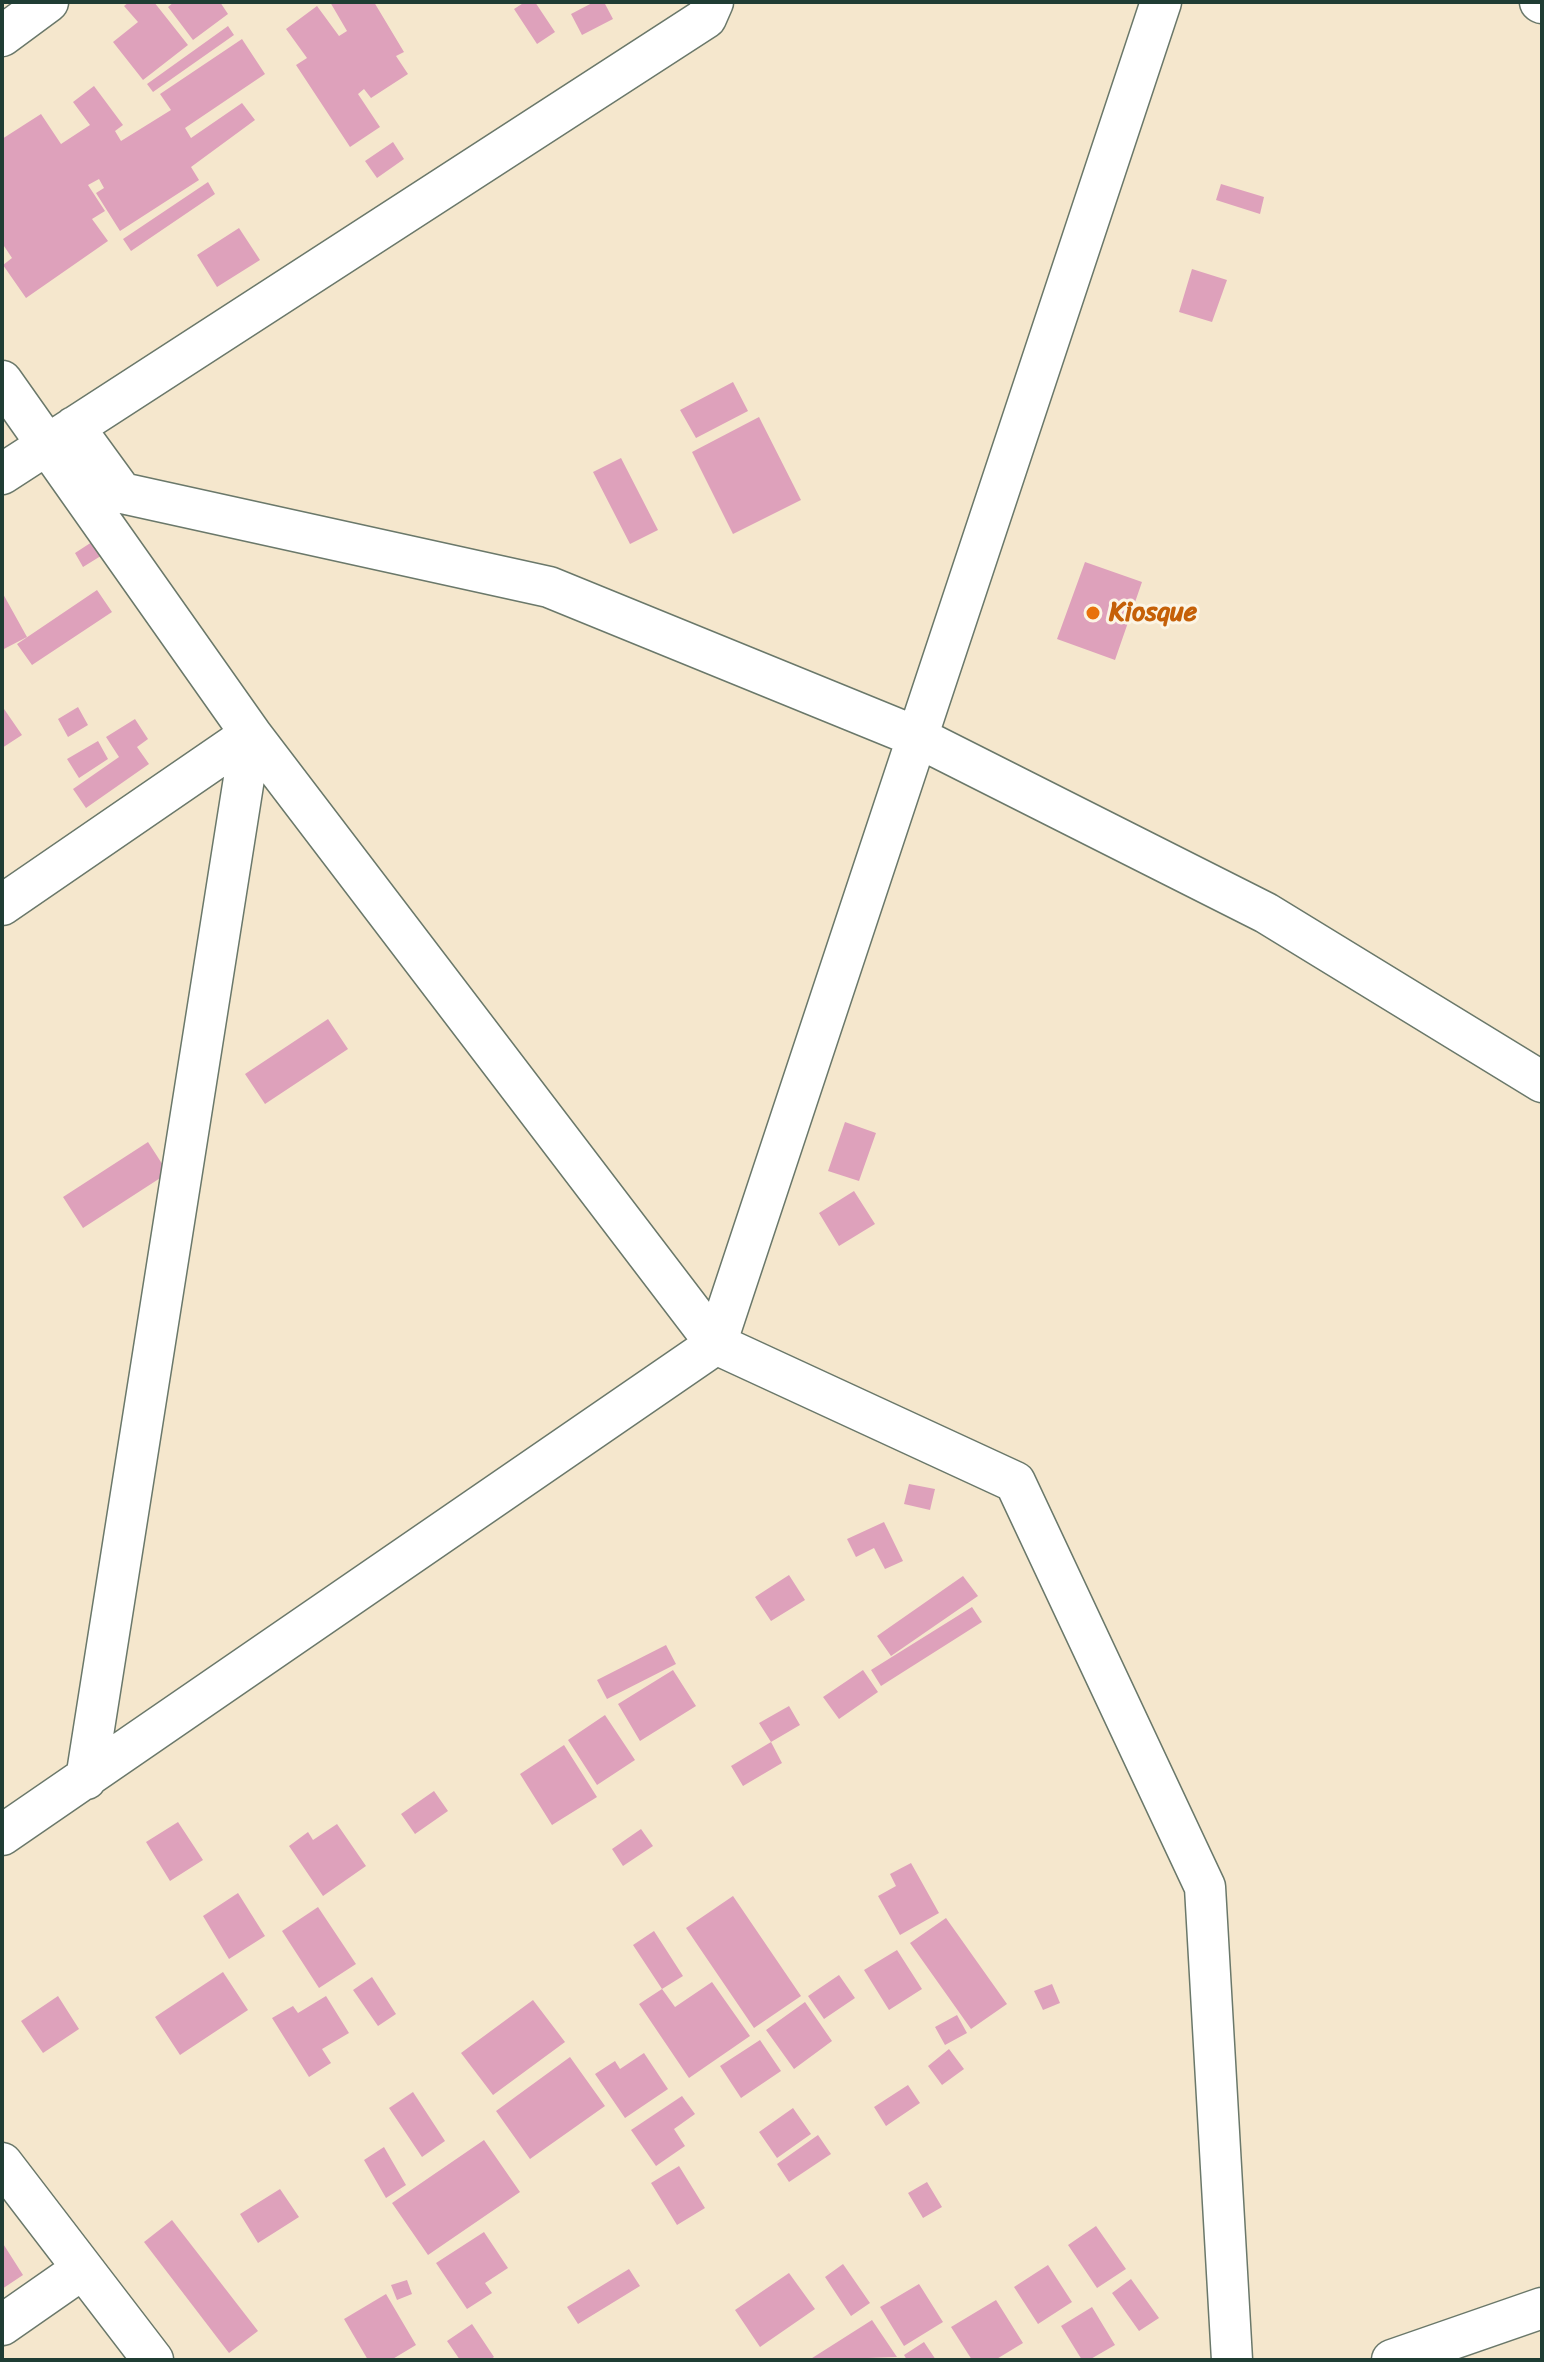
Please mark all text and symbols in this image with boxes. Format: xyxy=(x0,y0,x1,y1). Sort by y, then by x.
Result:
place label: Kiosque xyxy=(1109,597,1197,629)
marker: Kiosque xyxy=(1084,604,1102,622)

